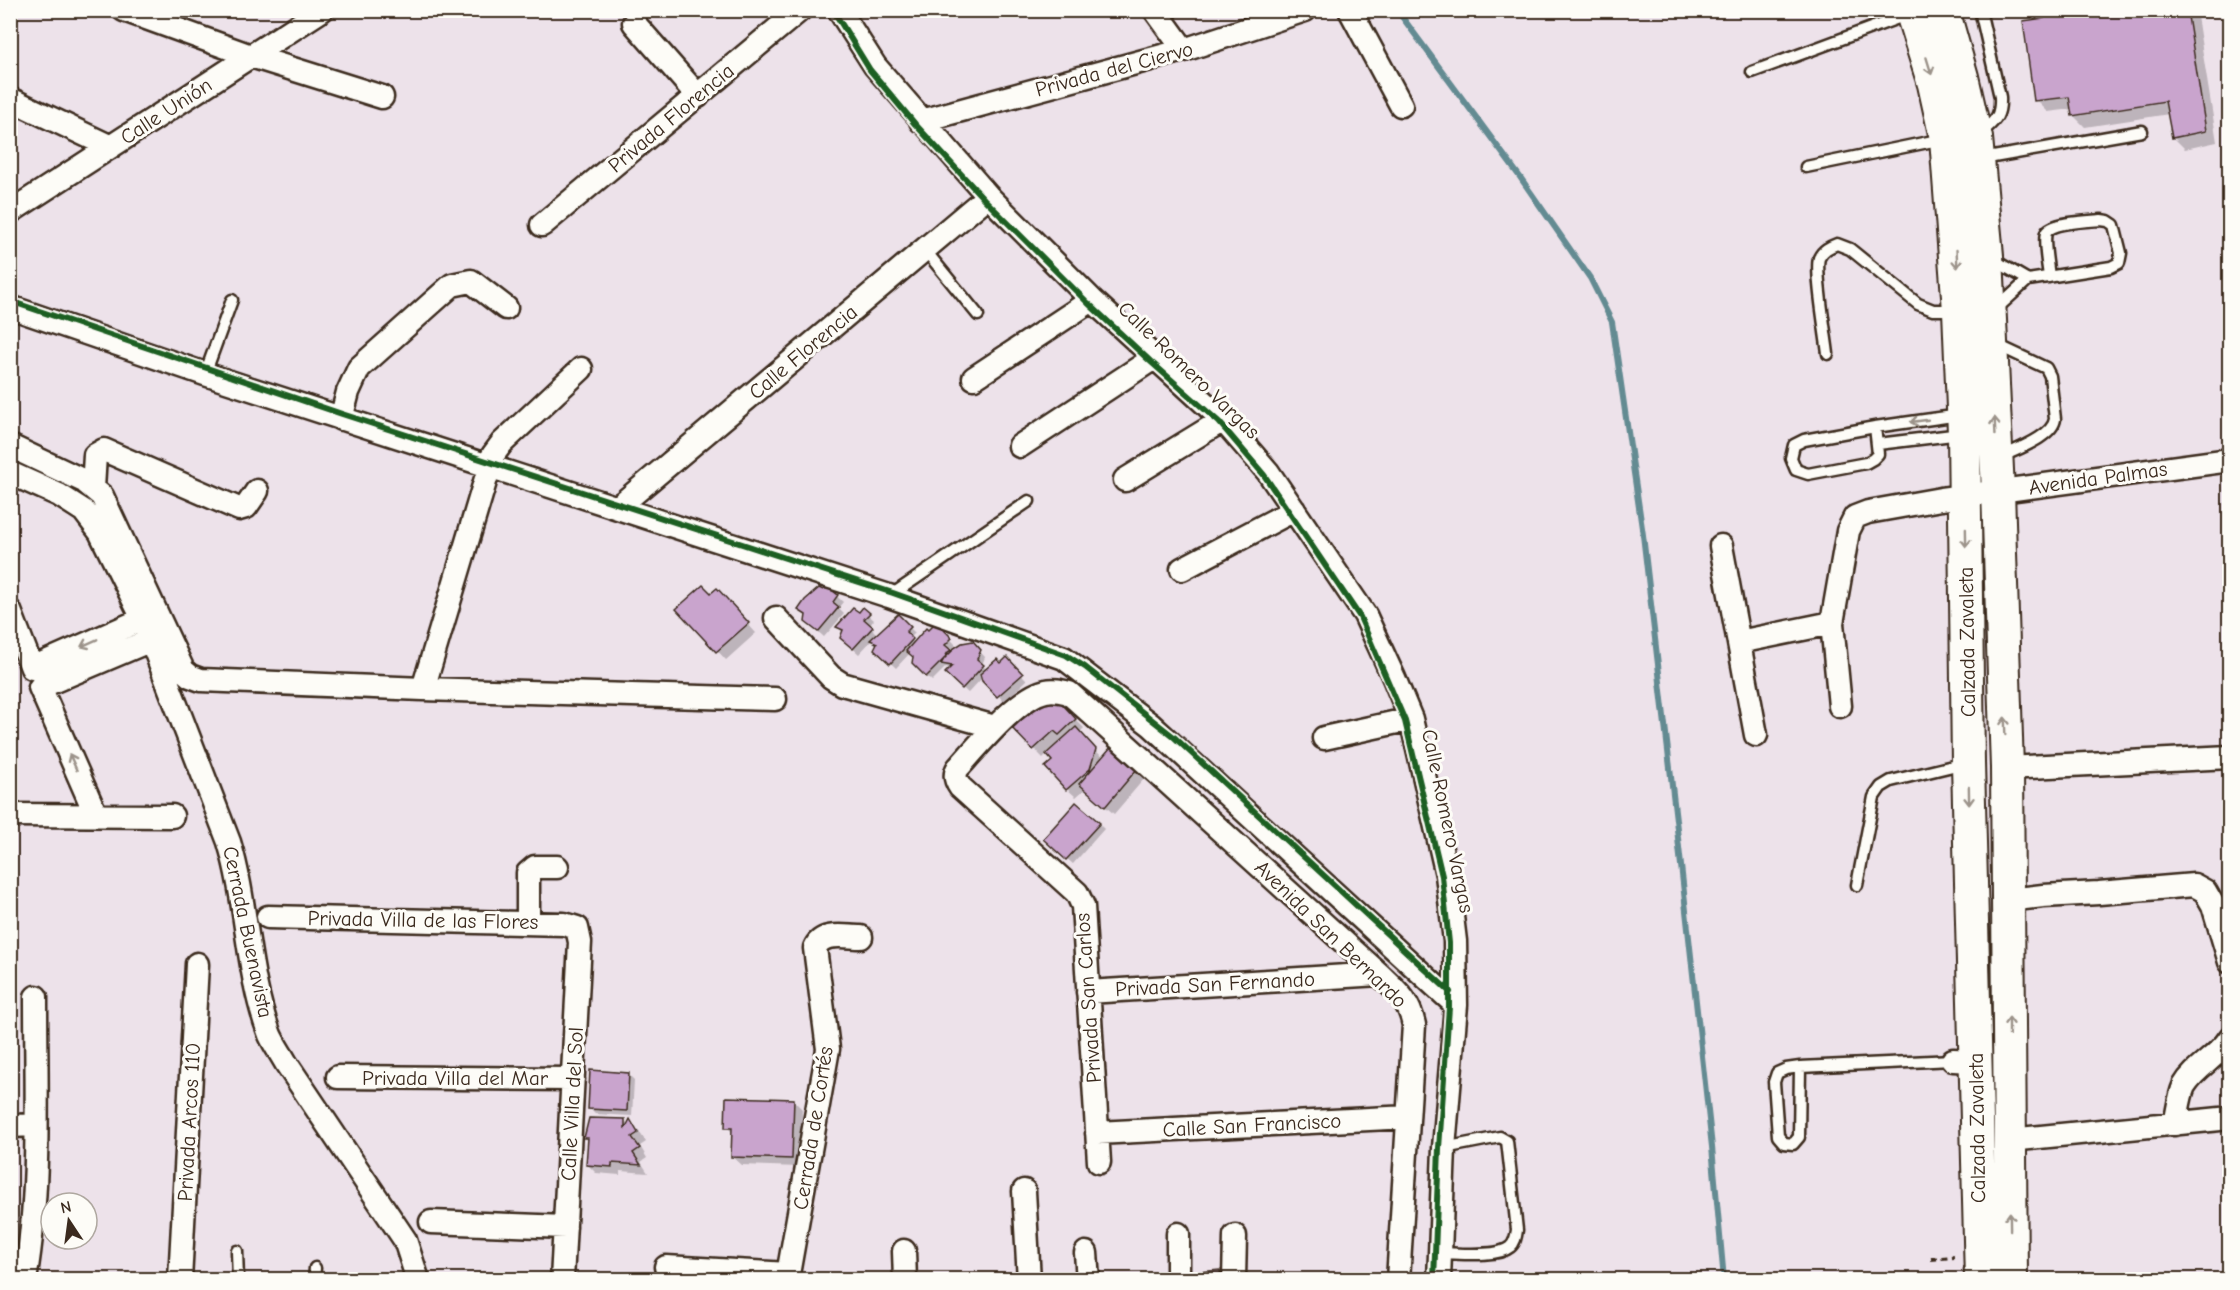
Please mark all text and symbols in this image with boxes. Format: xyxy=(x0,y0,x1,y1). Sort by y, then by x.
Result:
street label: Privada del Ciervo xyxy=(1033,36,1195,102)
one-way arrow xyxy=(1924,56,1935,75)
street label: Privada Florencia xyxy=(603,58,739,178)
street label: Calle Unión xyxy=(116,73,216,149)
one-way arrow xyxy=(1951,248,1962,268)
street label: Calle Romero Vargas xyxy=(1113,296,1265,444)
street label: Calle Florencia xyxy=(744,300,862,404)
one-way arrow xyxy=(1910,416,1930,427)
one-way arrow xyxy=(1989,417,2000,437)
street label: Avenida Palmas xyxy=(2027,456,2169,500)
one-way arrow xyxy=(1960,527,1972,547)
street label: Calzada Zavaleta xyxy=(1954,567,1980,717)
one-way arrow xyxy=(80,638,98,649)
one-way arrow xyxy=(2000,717,2011,737)
street label: Calle Romero Vargas xyxy=(1417,727,1479,915)
one-way arrow xyxy=(66,753,78,771)
one-way arrow xyxy=(1963,785,1975,805)
street label: Cerrada Buenavista xyxy=(218,844,278,1020)
street label: Avenida San Bernardo xyxy=(1250,855,1412,1013)
street label: Privada Villa de las Flores xyxy=(307,906,539,934)
street label: Privada San Carlos xyxy=(1070,912,1106,1084)
street label: Privada San Fernando xyxy=(1114,967,1316,1001)
one-way arrow xyxy=(2003,1017,2015,1037)
street label: Calle Villa del Sol xyxy=(556,1026,588,1182)
street label: Privada Arcos 110 xyxy=(173,1042,205,1202)
street label: Cerrada de Cortés xyxy=(788,1045,838,1211)
street label: Calzada Zavaleta xyxy=(1964,1053,1990,1203)
street label: Privada Villa del Mar xyxy=(362,1066,549,1090)
street label: Calle San Francisco xyxy=(1162,1108,1342,1142)
north arrow xyxy=(39,1191,99,1251)
text: N xyxy=(59,1197,73,1217)
one-way arrow xyxy=(2005,1212,2016,1232)

